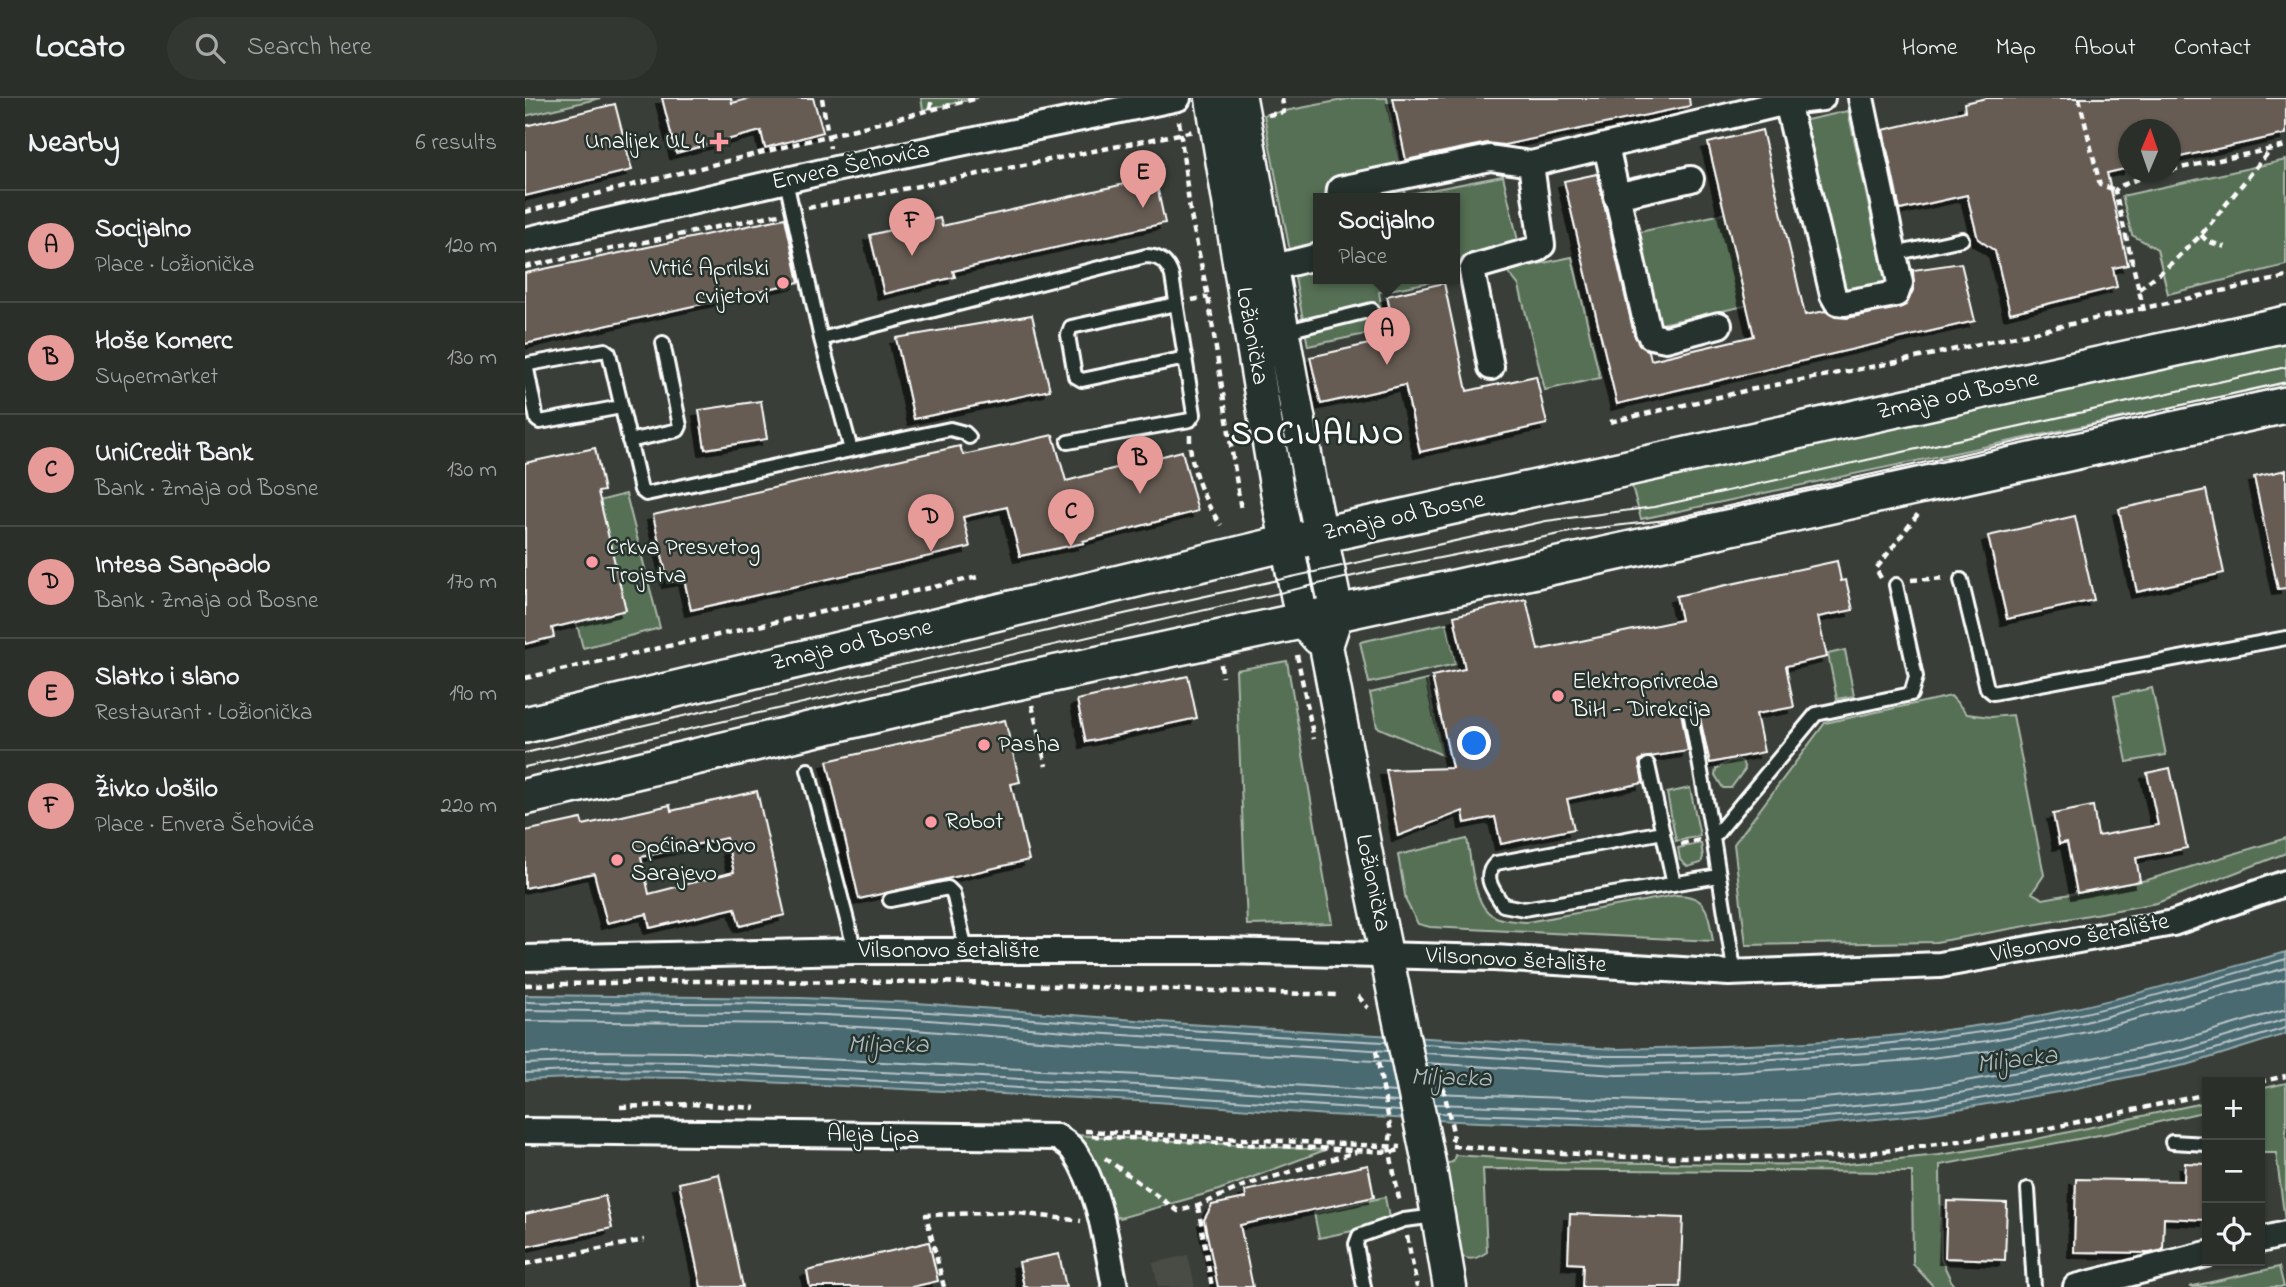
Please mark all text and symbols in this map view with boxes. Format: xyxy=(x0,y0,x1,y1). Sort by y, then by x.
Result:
search box xyxy=(167,17,657,80)
text: Locato xyxy=(35,24,125,72)
icon: search xyxy=(191,29,229,67)
text: Search here xyxy=(247,29,372,67)
text: Home xyxy=(1902,31,1958,66)
text: Map xyxy=(1996,31,2036,66)
text: About xyxy=(2074,31,2136,66)
text: Contact xyxy=(2174,31,2251,66)
north arrow xyxy=(2118,119,2181,182)
text: Nearby xyxy=(28,122,120,166)
place label: Unalijek UL 4 xyxy=(585,125,705,160)
text: 6 results xyxy=(416,127,497,160)
street label: Envera Šehovića xyxy=(769,133,933,201)
marker: Unalijek UL 4 xyxy=(711,134,727,150)
pin: E xyxy=(1120,150,1166,208)
popup xyxy=(1313,193,1460,284)
pin: F xyxy=(889,198,935,256)
text: Socijalno xyxy=(1338,203,1435,241)
text: Socijalno xyxy=(95,211,191,249)
text: A xyxy=(44,230,58,263)
text: 120 m xyxy=(445,230,497,263)
text: Place xyxy=(1338,241,1387,274)
text: Place · Ložionička xyxy=(95,249,255,282)
place label: Vrtić Aprilski cvijetovi xyxy=(650,252,769,315)
marker: Vrtić Aprilski cvijetovi xyxy=(775,275,791,291)
street label: Ložionička xyxy=(1225,284,1277,388)
pin: A xyxy=(1364,307,1410,365)
text: Hoše Komerc xyxy=(95,323,233,361)
text: B xyxy=(43,342,59,375)
text: 130 m xyxy=(447,342,497,375)
text: Supermarket xyxy=(95,361,218,394)
street label: Zmaja od Bosne xyxy=(1874,362,2042,430)
district label: SOCIJALNO xyxy=(1231,412,1405,459)
text: UniCredit Bank xyxy=(95,435,253,473)
pin: B xyxy=(1117,436,1163,494)
text: C xyxy=(45,454,57,487)
text: 130 m xyxy=(447,454,497,487)
text: Bank · Zmaja od Bosne xyxy=(95,473,318,506)
street label: Zmaja od Bosne xyxy=(1320,483,1488,551)
pin: C xyxy=(1048,489,1094,547)
pin: D xyxy=(908,494,954,552)
place label: Crkva Presvetog Trojstva xyxy=(606,531,760,594)
text: Intesa Sanpaolo xyxy=(95,547,270,585)
marker: Crkva Presvetog Trojstva xyxy=(584,554,600,570)
text: D xyxy=(43,566,59,599)
text: 170 m xyxy=(447,566,497,599)
text: Bank · Zmaja od Bosne xyxy=(95,585,318,618)
street label: Zmaja od Bosne xyxy=(768,610,936,682)
text: Slatko i slano xyxy=(95,659,239,697)
place label: Elektroprivreda BiH - Direkcija xyxy=(1571,665,1719,728)
text: E xyxy=(44,678,58,711)
text: 190 m xyxy=(449,678,497,711)
marker: Elektroprivreda BiH - Direkcija xyxy=(1550,688,1566,704)
text: Restaurant · Ložionička xyxy=(95,697,312,730)
your location xyxy=(1457,726,1491,760)
place label: Pasha xyxy=(998,728,1060,763)
marker: Pasha xyxy=(976,737,992,753)
text: Živko Jošilo xyxy=(95,771,218,809)
text: F xyxy=(44,790,58,823)
text: 220 m xyxy=(441,790,497,823)
place label: Robot xyxy=(945,805,1003,840)
text: Place · Envera Šehovića xyxy=(95,809,314,842)
marker: Robot xyxy=(923,814,939,830)
place label: Općina Novo Sarajevo xyxy=(631,829,756,892)
street label: Ložionička xyxy=(1345,831,1399,935)
marker: Općina Novo Sarajevo xyxy=(609,852,625,868)
street label: Vilsonovo šetalište xyxy=(1987,905,2172,974)
street label: Vilsonovo šetalište xyxy=(858,934,1040,969)
street label: Vilsonovo šetalište xyxy=(1424,939,1608,983)
water label: Miljacka xyxy=(847,1027,929,1065)
water label: Miljacka xyxy=(1974,1037,2060,1085)
water label: Miljacka xyxy=(1410,1059,1493,1099)
map controls xyxy=(2202,1077,2265,1266)
button: + xyxy=(2202,1077,2265,1140)
street label: Aleja Lipa xyxy=(826,1118,920,1154)
button: − xyxy=(2202,1140,2265,1203)
button: locate xyxy=(2202,1203,2265,1266)

